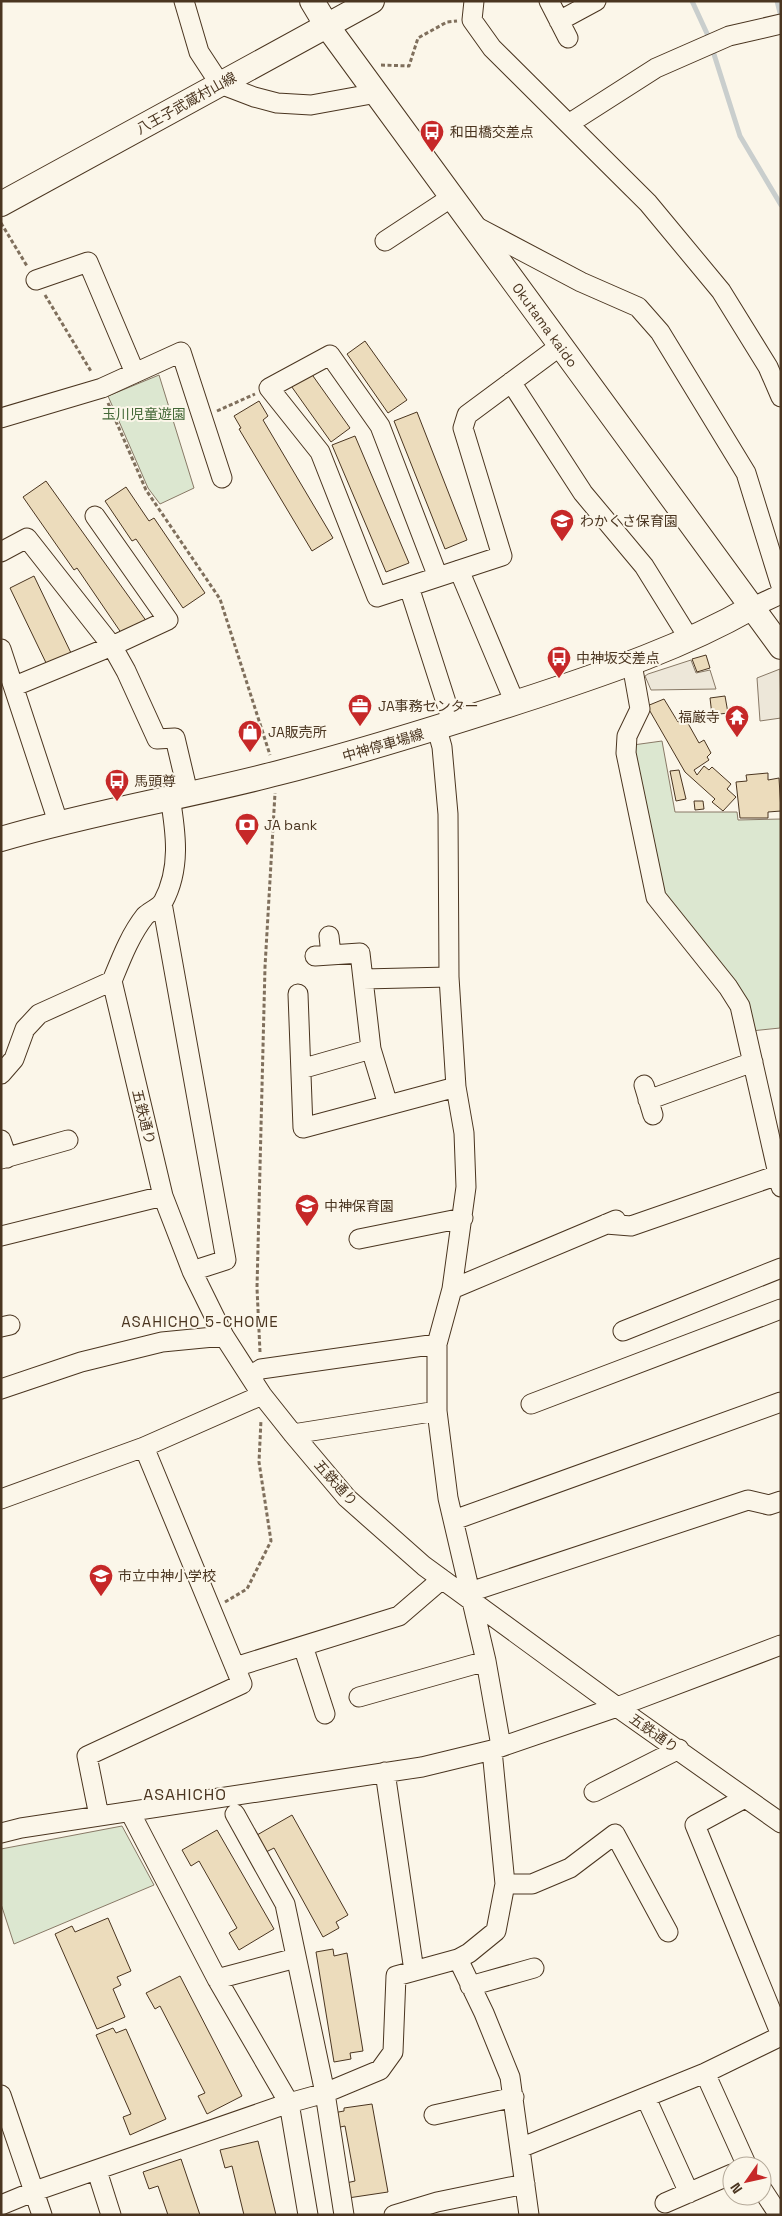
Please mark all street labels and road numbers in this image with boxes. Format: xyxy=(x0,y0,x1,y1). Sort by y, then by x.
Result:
street label: 八王子武蔵村山線 xyxy=(133,68,239,138)
street label: Okutama kaido xyxy=(508,279,582,371)
street label: 中神停車場線 xyxy=(340,725,426,765)
street label: 五鉄通り xyxy=(128,1088,160,1146)
street label: 五鉄通り xyxy=(311,1456,361,1510)
street label: 五鉄通り xyxy=(626,1710,682,1756)

